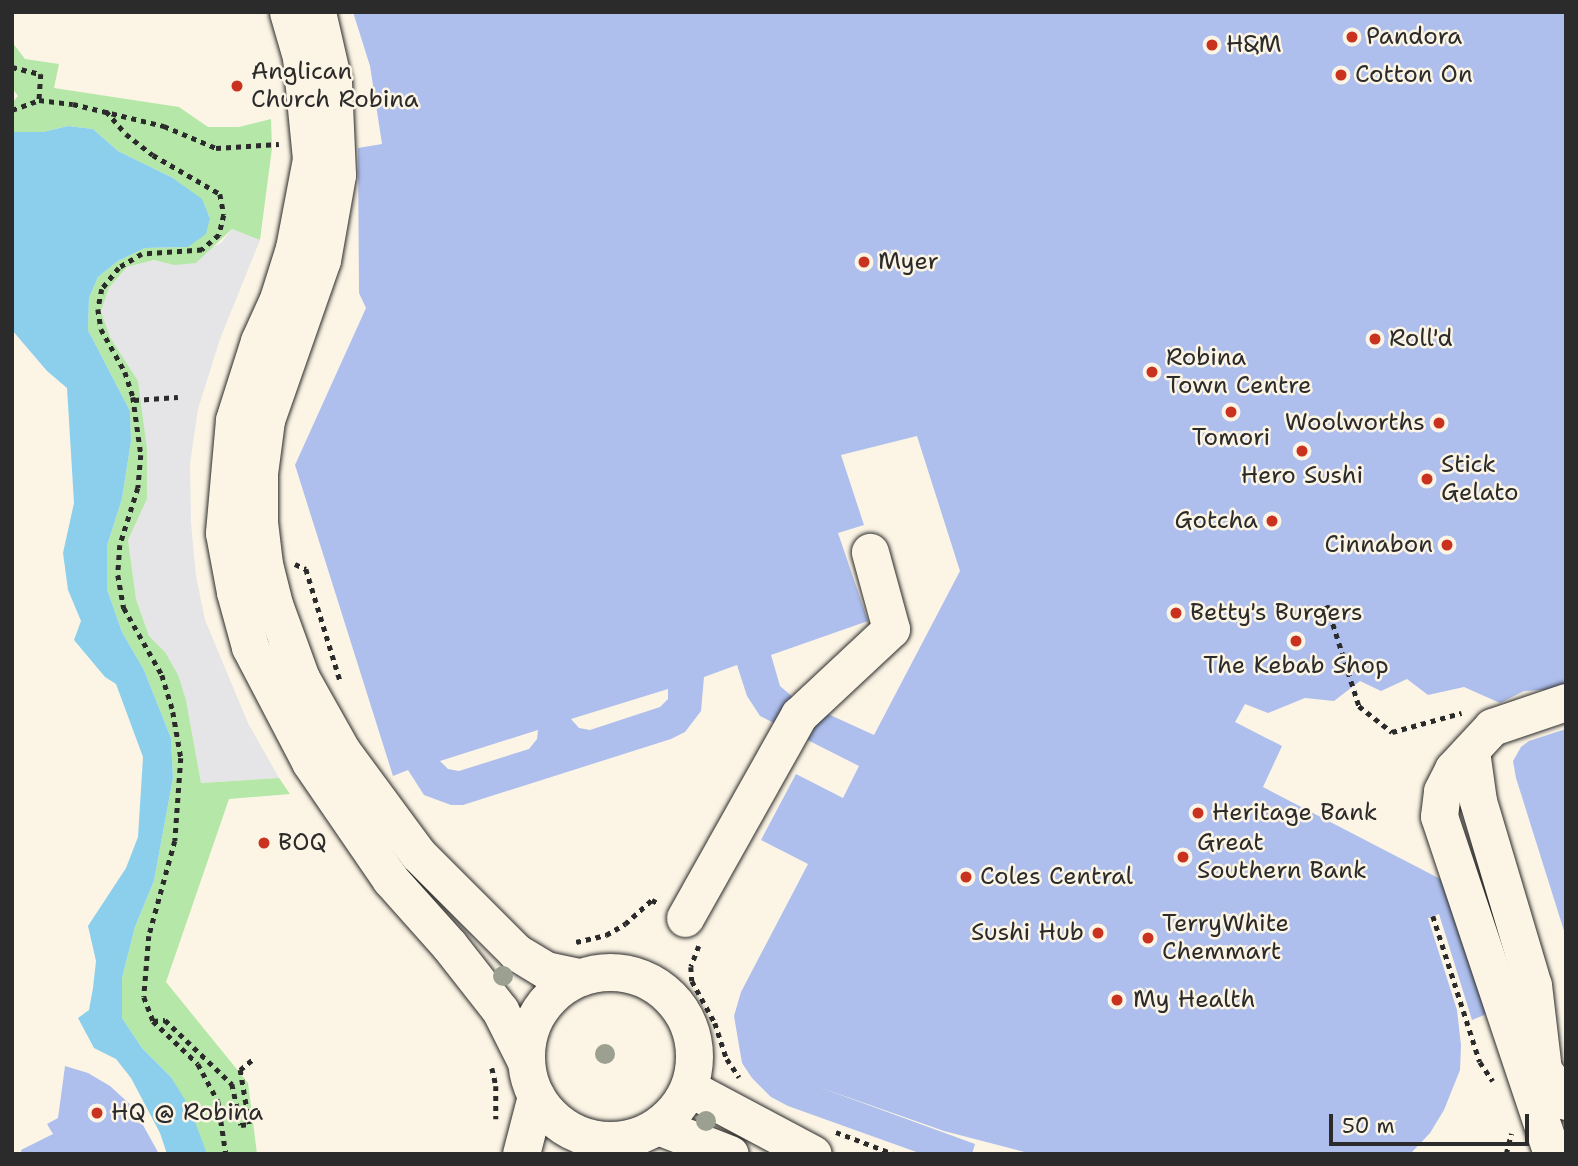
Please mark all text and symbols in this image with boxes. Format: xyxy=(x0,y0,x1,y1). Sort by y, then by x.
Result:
place label: Pandora xyxy=(1366,23,1462,51)
marker: Pandora xyxy=(1344,29,1360,45)
place label: H&M xyxy=(1226,31,1282,59)
marker: H&M xyxy=(1204,37,1220,53)
place label: Anglican Church Robina xyxy=(251,58,419,114)
place label: Cotton On xyxy=(1355,61,1473,89)
marker: Cotton On xyxy=(1333,67,1349,83)
marker: Anglican Church Robina xyxy=(229,78,245,94)
place label: Myer xyxy=(878,248,939,276)
marker: Myer xyxy=(856,254,872,270)
place label: Roll'd xyxy=(1389,325,1453,353)
marker: Roll'd xyxy=(1367,331,1383,347)
place label: Robina Town Centre xyxy=(1166,344,1312,400)
marker: Robina Town Centre xyxy=(1144,364,1160,380)
marker: Tomori xyxy=(1223,404,1239,420)
place label: Woolworths xyxy=(1285,409,1425,437)
marker: Woolworths xyxy=(1431,415,1447,431)
place label: Tomori xyxy=(1192,424,1270,452)
marker: Hero Sushi xyxy=(1294,443,1310,459)
place label: Stick Gelato xyxy=(1441,451,1518,507)
place label: Hero Sushi xyxy=(1241,462,1363,490)
marker: Stick Gelato xyxy=(1419,471,1435,487)
place label: Gotcha xyxy=(1174,507,1258,535)
marker: Gotcha xyxy=(1264,513,1280,529)
place label: Cinnabon xyxy=(1324,531,1433,559)
marker: Cinnabon xyxy=(1439,537,1455,553)
place label: Betty's Burgers xyxy=(1190,599,1363,627)
marker: Betty's Burgers xyxy=(1168,605,1184,621)
marker: The Kebab Shop xyxy=(1288,633,1304,649)
place label: The Kebab Shop xyxy=(1203,652,1389,680)
place label: Heritage Bank xyxy=(1212,799,1378,827)
marker: Heritage Bank xyxy=(1190,805,1206,821)
place label: BOQ xyxy=(278,829,327,857)
place label: Great Southern Bank xyxy=(1197,829,1367,885)
marker: BOQ xyxy=(256,835,272,851)
marker: Great Southern Bank xyxy=(1175,849,1191,865)
place label: Coles Central xyxy=(980,863,1133,891)
marker: Coles Central xyxy=(958,869,974,885)
place label: TerryWhite Chemmart xyxy=(1162,910,1289,966)
place label: Sushi Hub xyxy=(971,919,1084,947)
marker: Sushi Hub xyxy=(1090,925,1106,941)
marker: TerryWhite Chemmart xyxy=(1140,930,1156,946)
place label: My Health xyxy=(1133,986,1255,1014)
marker: My Health xyxy=(1107,990,1127,1010)
place label: HQ @ Robina xyxy=(111,1099,263,1127)
scale bar xyxy=(1333,1100,1532,1144)
marker: HQ @ Robina xyxy=(89,1105,105,1121)
text: 50 m xyxy=(1342,1112,1395,1140)

